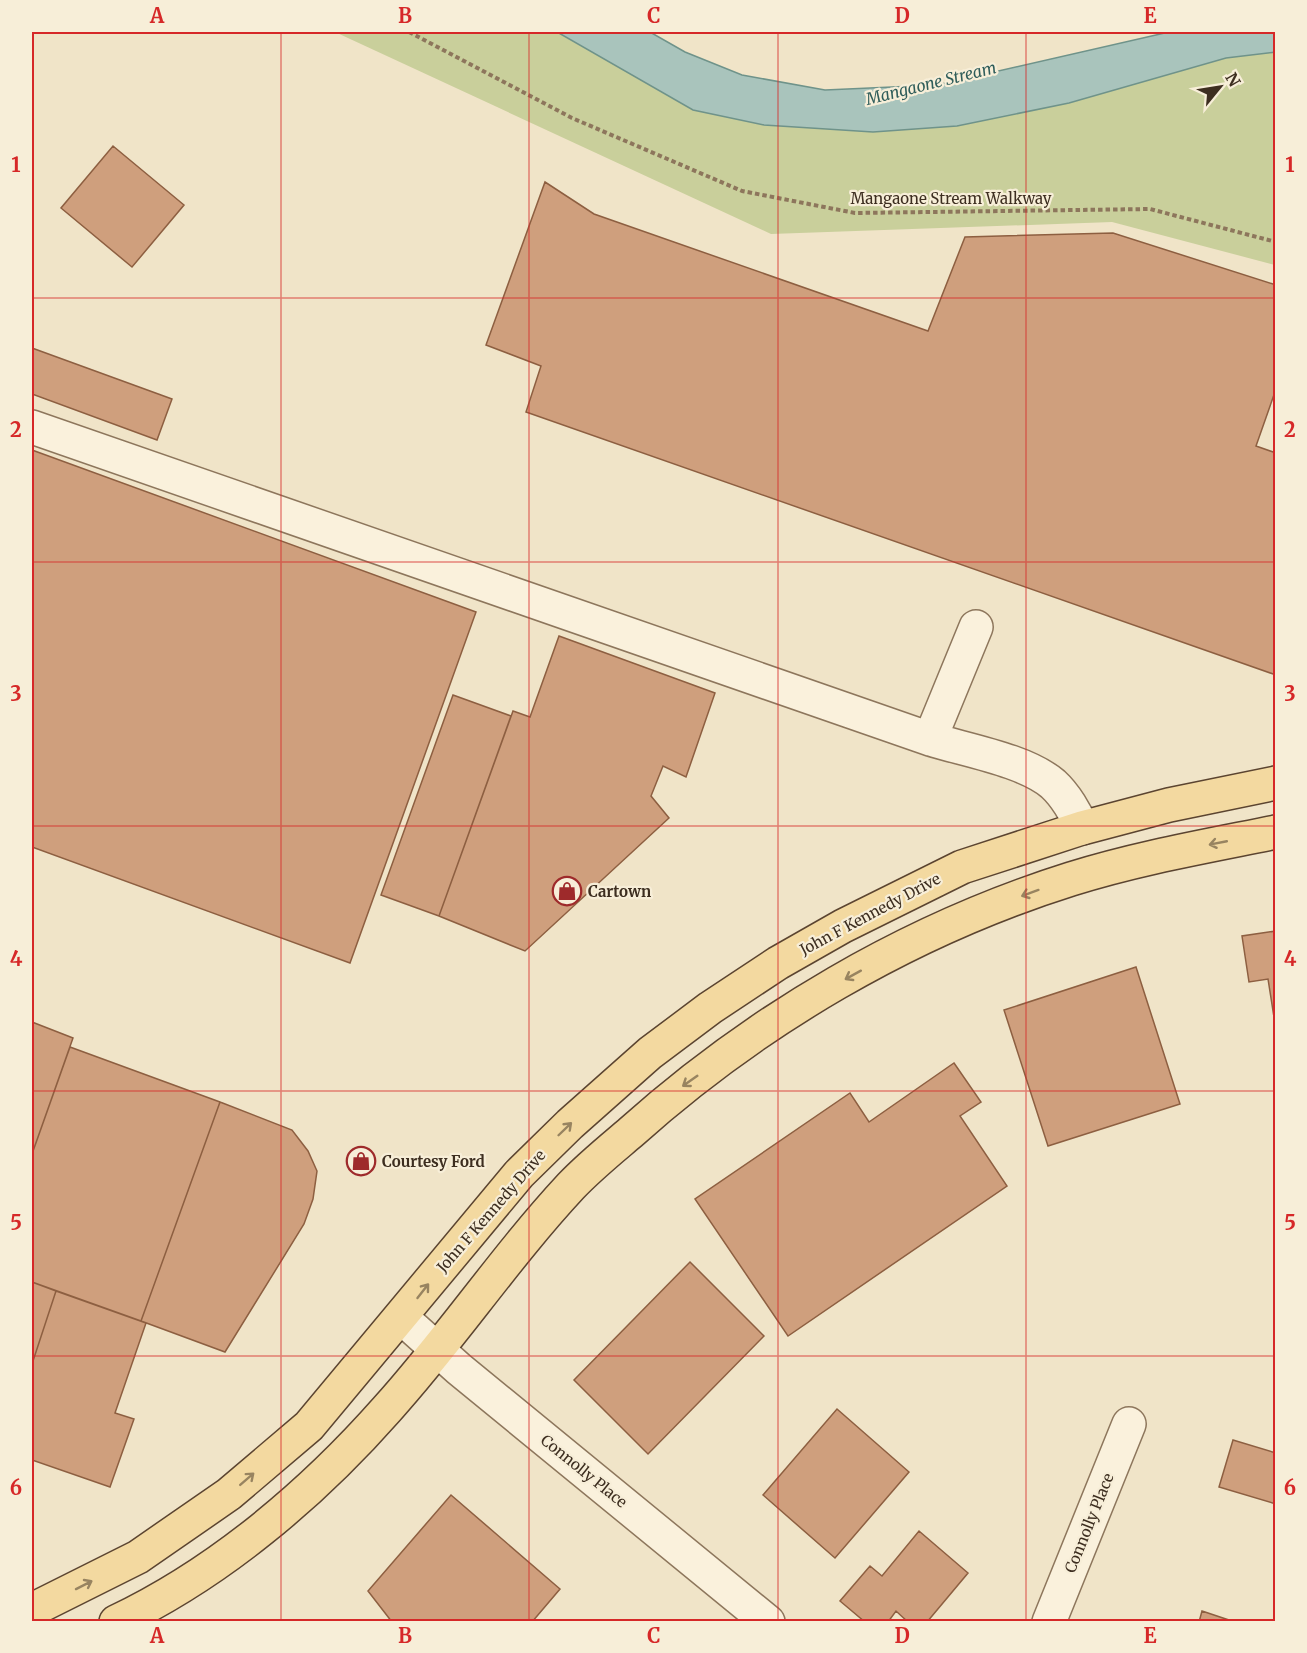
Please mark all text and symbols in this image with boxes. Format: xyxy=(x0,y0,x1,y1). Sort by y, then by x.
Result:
text: A xyxy=(149,3,165,28)
text: B xyxy=(398,3,412,28)
text: C xyxy=(647,3,661,28)
text: D xyxy=(894,3,910,28)
text: E xyxy=(1143,3,1157,28)
water label: Mangaone Stream xyxy=(863,57,998,109)
north arrow xyxy=(1190,57,1250,117)
text: N xyxy=(1221,69,1245,90)
text: 1 xyxy=(11,152,21,177)
text: 1 xyxy=(1285,152,1295,177)
street label: Mangaone Stream Walkway xyxy=(850,189,1052,208)
text: 2 xyxy=(10,417,22,442)
text: 2 xyxy=(1284,417,1296,442)
text: 3 xyxy=(10,681,22,706)
text: 3 xyxy=(1284,681,1296,706)
one-way arrow xyxy=(1209,838,1228,849)
street label: John F Kennedy Drive xyxy=(796,869,944,960)
shop icon: Cartown xyxy=(551,875,583,907)
place label: Cartown xyxy=(588,882,651,901)
one-way arrow xyxy=(1021,889,1040,900)
text: 4 xyxy=(10,946,23,971)
text: 4 xyxy=(1284,946,1297,971)
one-way arrow xyxy=(845,969,862,981)
one-way arrow xyxy=(682,1075,698,1087)
one-way arrow xyxy=(558,1121,573,1136)
shop icon: Courtesy Ford xyxy=(345,1145,377,1177)
street label: John F Kennedy Drive xyxy=(432,1146,550,1277)
place label: Courtesy Ford xyxy=(382,1152,485,1171)
text: 5 xyxy=(10,1210,22,1235)
text: 5 xyxy=(1284,1210,1296,1235)
one-way arrow xyxy=(416,1283,429,1299)
street label: Connolly Place xyxy=(537,1430,631,1512)
street label: Connolly Place xyxy=(1060,1470,1118,1576)
one-way arrow xyxy=(239,1472,254,1486)
text: 6 xyxy=(10,1475,22,1500)
text: 6 xyxy=(1284,1475,1296,1500)
one-way arrow xyxy=(75,1579,93,1590)
text: A xyxy=(149,1623,165,1648)
text: B xyxy=(398,1623,412,1648)
text: C xyxy=(647,1623,661,1648)
text: D xyxy=(894,1623,910,1648)
text: E xyxy=(1143,1623,1157,1648)

